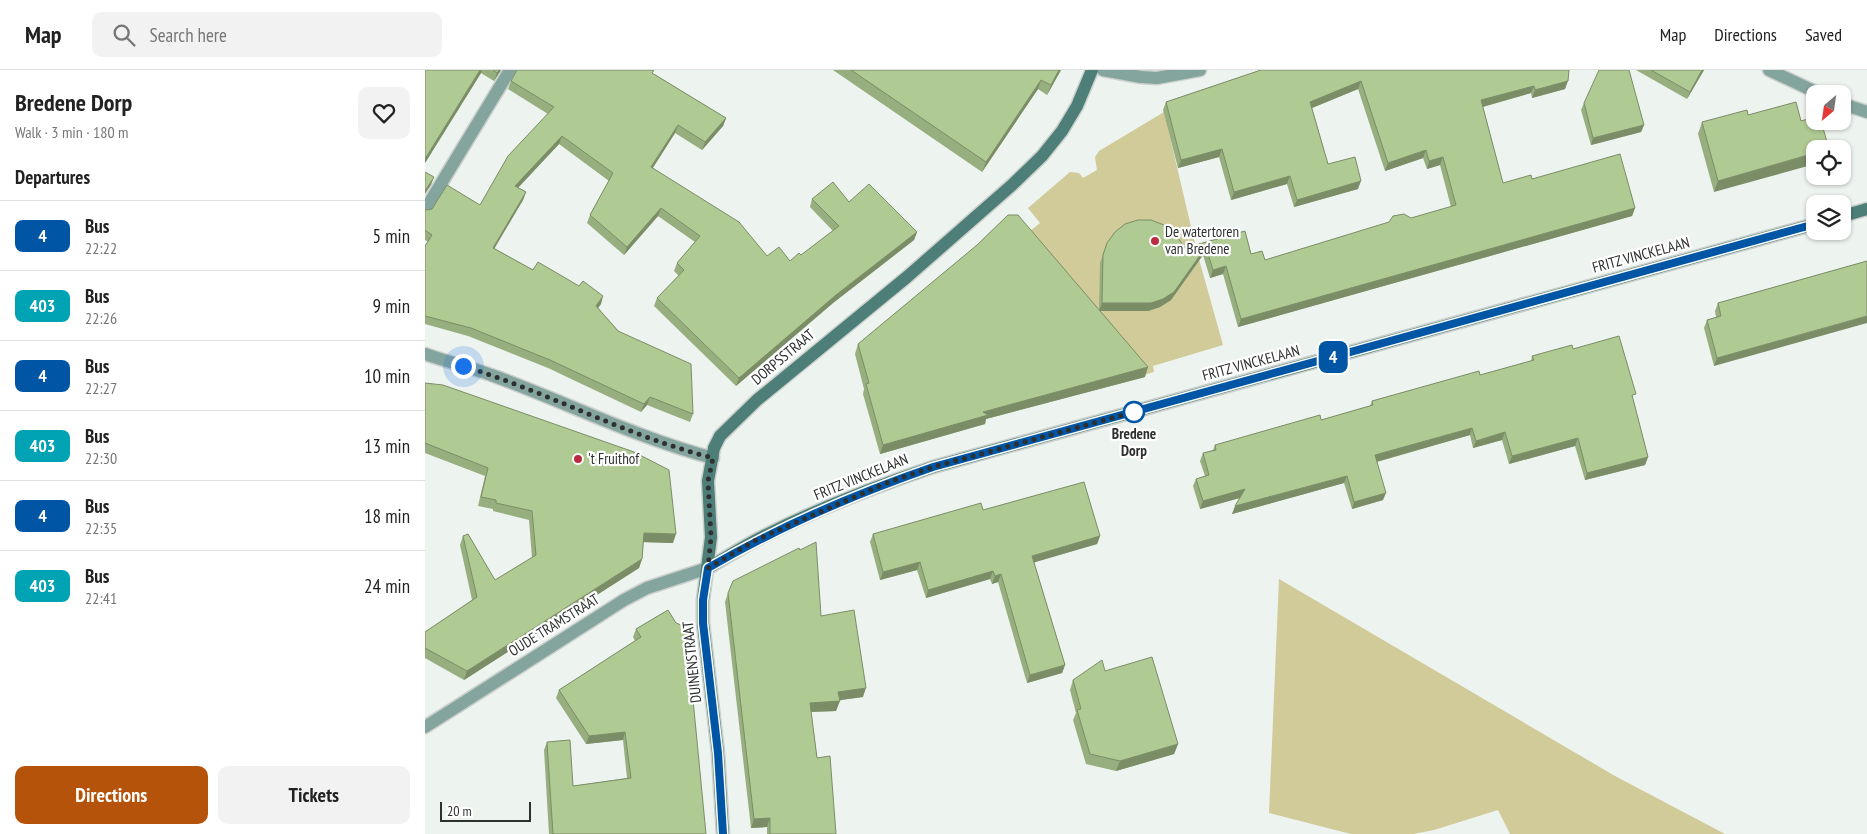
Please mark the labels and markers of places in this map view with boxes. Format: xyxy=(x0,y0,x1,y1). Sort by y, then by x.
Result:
place label: De watertoren van Bredene xyxy=(1165,222,1239,258)
marker: De watertoren van Bredene xyxy=(1149,235,1161,247)
marker: Bredene Dorp xyxy=(1123,401,1145,423)
place label: Bredene Dorp xyxy=(1112,424,1156,460)
place label: 't Fruithof xyxy=(588,449,640,468)
marker: 't Fruithof xyxy=(572,453,584,465)

